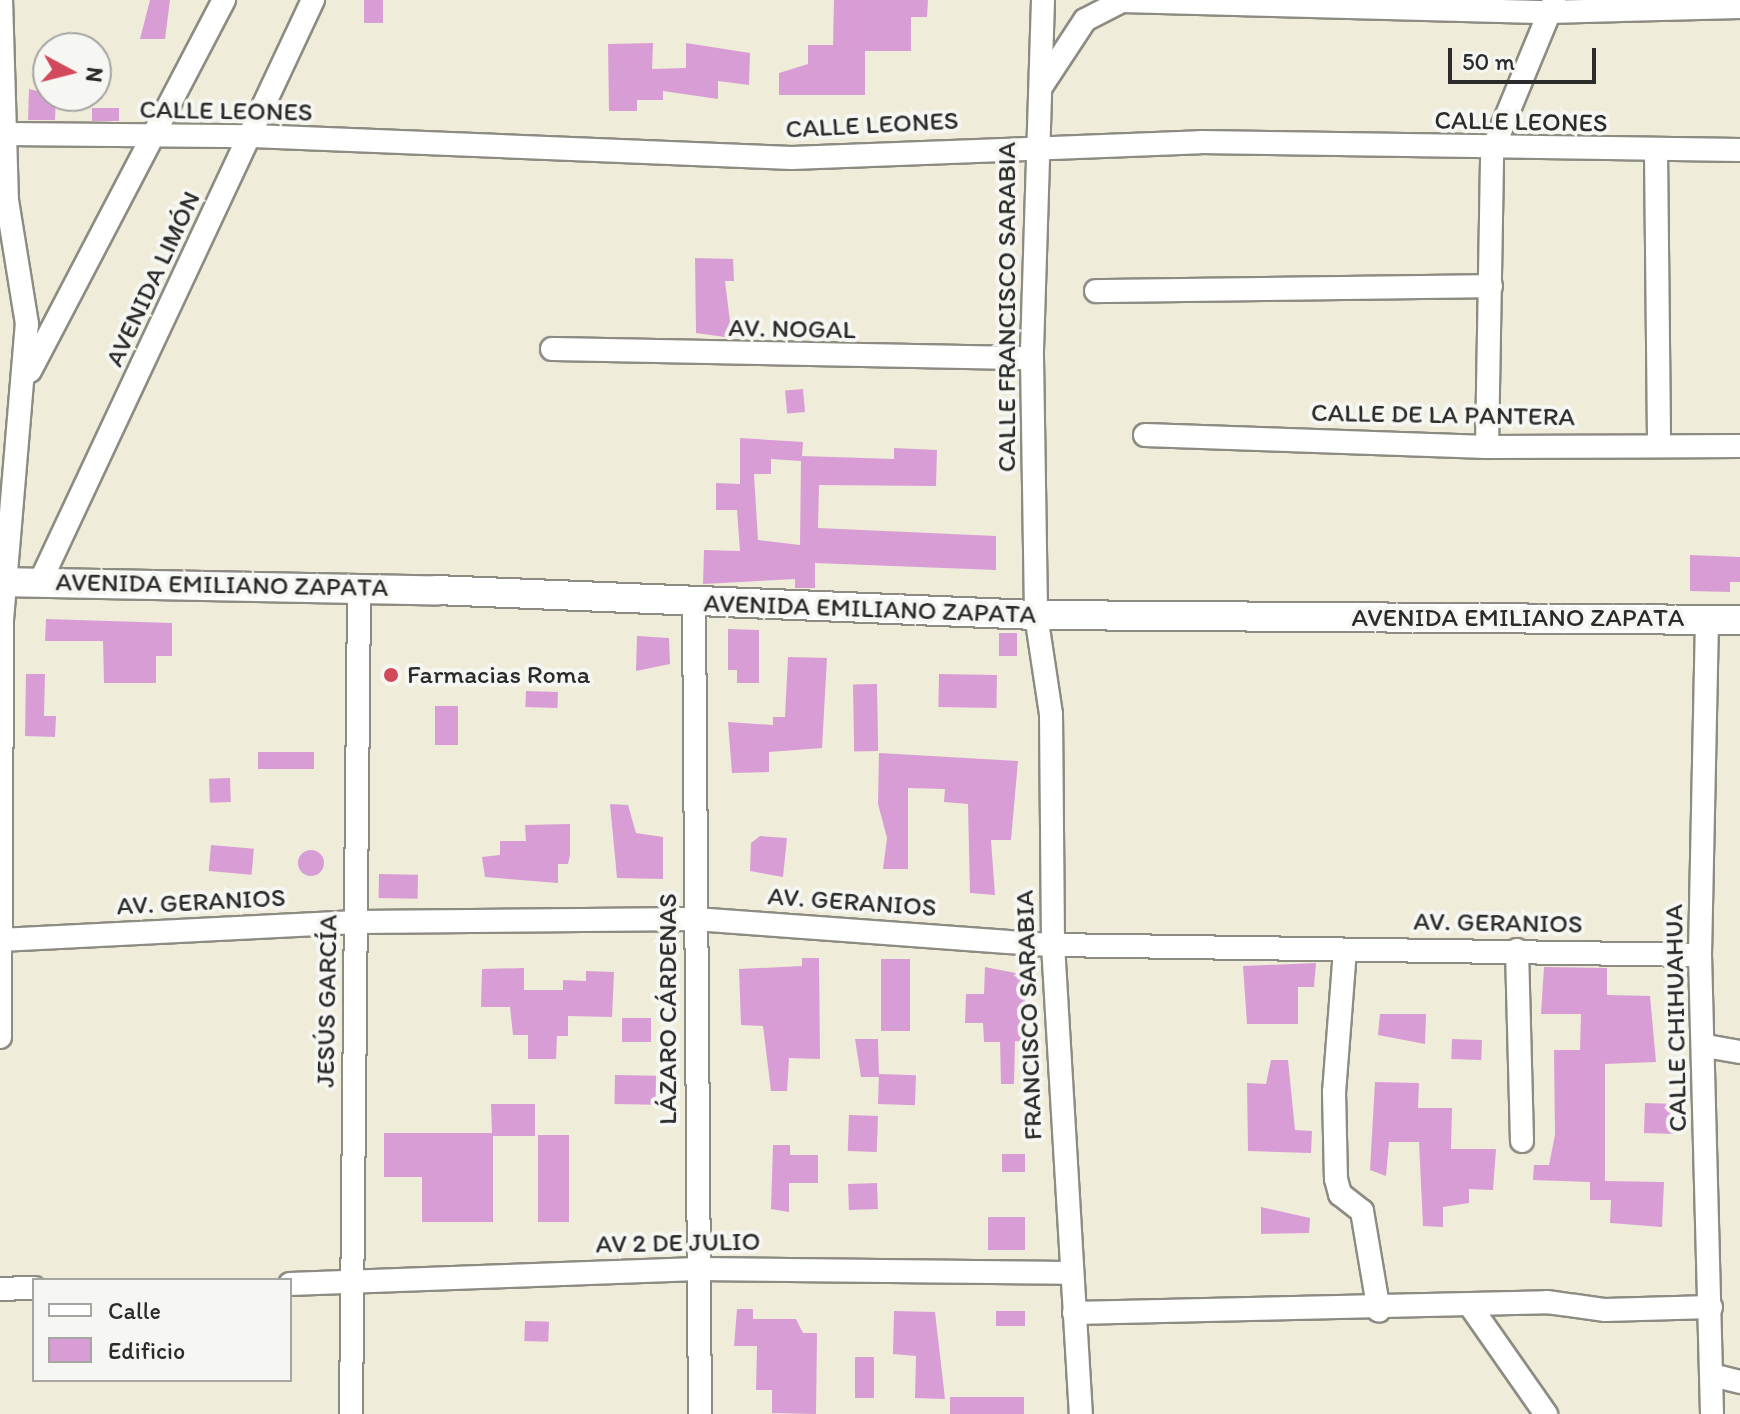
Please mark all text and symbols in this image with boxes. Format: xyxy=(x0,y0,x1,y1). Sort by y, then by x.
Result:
north arrow xyxy=(32,32,112,112)
scale bar xyxy=(1452,32,1600,82)
text: 50 m xyxy=(1462,47,1515,76)
text: N xyxy=(80,66,109,84)
street label: CALLE LEONES xyxy=(139,94,313,128)
street label: CALLE LEONES xyxy=(785,105,959,145)
street label: CALLE LEONES xyxy=(1434,105,1608,139)
street label: CALLE FRANCISCO SARABIA xyxy=(991,142,1023,472)
street label: AVENIDA LIMÓN xyxy=(98,185,208,373)
street label: AV. NOGAL xyxy=(728,312,856,346)
street label: CALLE DE LA PANTERA xyxy=(1311,397,1575,433)
street label: AVENIDA EMILIANO ZAPATA xyxy=(57,567,387,603)
street label: AVENIDA EMILIANO ZAPATA xyxy=(705,588,1035,630)
street label: AVENIDA EMILIANO ZAPATA xyxy=(1353,602,1683,634)
place label: Farmacias Roma xyxy=(407,659,590,691)
marker: Farmacias Roma xyxy=(382,666,400,684)
street label: AV. GERANIOS xyxy=(767,881,937,923)
street label: AV. GERANIOS xyxy=(116,882,286,922)
street label: FRANCISCO SARABIA xyxy=(1009,889,1049,1141)
street label: LÁZARO CÁRDENAS xyxy=(652,893,684,1125)
street label: CALLE CHIHUAHUA xyxy=(1658,904,1694,1132)
street label: AV. GERANIOS xyxy=(1413,906,1583,940)
street label: JESÚS GARCÍA xyxy=(310,914,344,1088)
street label: AV 2 DE JULIO xyxy=(597,1226,759,1260)
legend xyxy=(32,1278,292,1382)
text: Calle xyxy=(108,1296,161,1325)
text: Edificio xyxy=(108,1336,185,1365)

